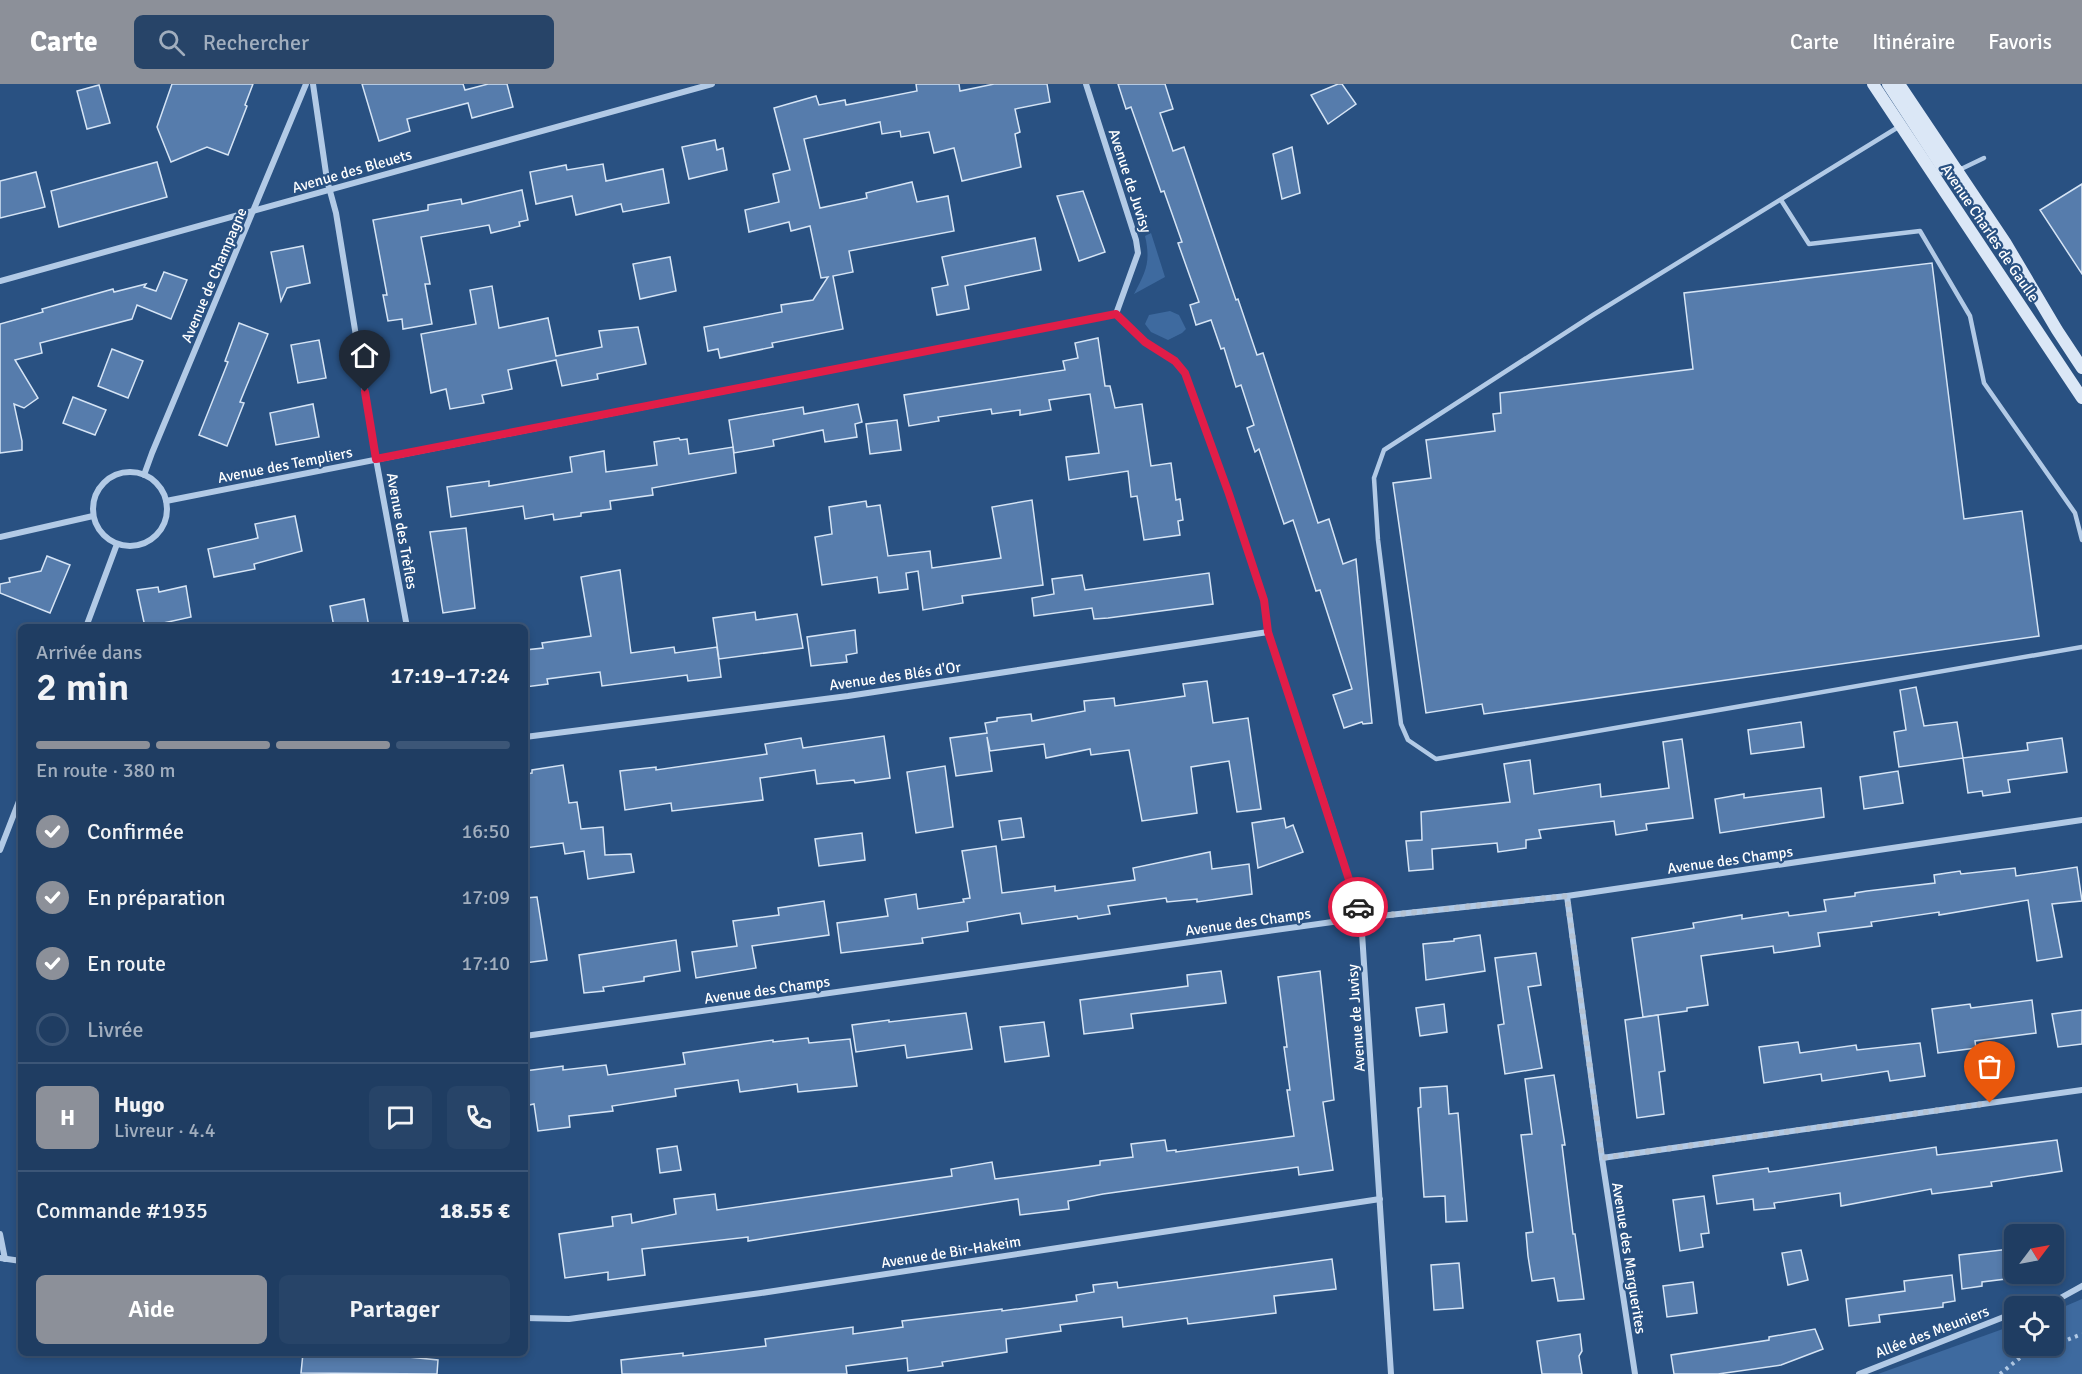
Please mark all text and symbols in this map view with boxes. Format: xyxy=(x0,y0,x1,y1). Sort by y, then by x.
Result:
search box xyxy=(134,15,554,69)
text: Carte xyxy=(30,25,98,59)
icon: search xyxy=(155,26,188,59)
text: Rechercher xyxy=(203,29,309,56)
text: Carte xyxy=(1790,29,1839,55)
text: Itinéraire xyxy=(1872,29,1955,55)
text: Favoris xyxy=(1988,29,2052,55)
street label: Avenue de Juvisy xyxy=(1105,127,1155,235)
street label: Avenue des Bleuets xyxy=(290,145,414,197)
street label: Avenue Charles de Gaulle xyxy=(1937,161,2043,305)
street label: Avenue de Champagne xyxy=(177,205,251,345)
pin xyxy=(339,330,390,392)
icon: home xyxy=(348,339,381,372)
street label: Avenue des Templiers xyxy=(216,443,354,487)
street label: Avenue des Trèfles xyxy=(383,471,421,591)
text: Arrivée dans xyxy=(36,640,142,665)
street label: Avenue des Blés d'Or xyxy=(828,658,962,694)
text: 17:19–17:24 xyxy=(391,662,510,689)
text: 2 min xyxy=(36,663,129,711)
text: En route · 380 m xyxy=(36,758,175,783)
icon: check xyxy=(36,815,69,848)
text: Confirmée xyxy=(87,818,184,845)
text: 16:50 xyxy=(461,819,510,844)
street label: Avenue des Champs xyxy=(1666,842,1794,878)
courier xyxy=(1328,877,1388,937)
icon: check xyxy=(36,881,69,914)
text: En préparation xyxy=(87,884,226,911)
text: 17:09 xyxy=(461,885,510,910)
icon: car xyxy=(1342,891,1375,924)
street label: Avenue des Champs xyxy=(1184,904,1312,940)
icon: check xyxy=(36,947,69,980)
text: En route xyxy=(87,950,166,977)
text: 17:10 xyxy=(461,951,510,976)
street label: Avenue de Juvisy xyxy=(1343,963,1369,1073)
street label: Avenue des Champs xyxy=(703,972,831,1008)
text: Livrée xyxy=(87,1016,144,1043)
pin xyxy=(1964,1041,2015,1103)
icon: bag xyxy=(1973,1050,2006,1083)
button: chat xyxy=(369,1086,432,1149)
button: phone xyxy=(447,1086,510,1149)
text: Hugo xyxy=(114,1091,164,1118)
text: H xyxy=(60,1104,75,1131)
text: Livreur · 4.4 xyxy=(114,1118,215,1143)
street label: Avenue des Marguerites xyxy=(1608,1181,1650,1335)
text: Commande #1935 xyxy=(36,1197,208,1224)
text: 18.55 € xyxy=(439,1197,510,1224)
north arrow xyxy=(2004,1224,2064,1284)
map controls xyxy=(2004,1224,2064,1356)
street label: Avenue de Bir-Hakeim xyxy=(880,1232,1022,1272)
button: Aide xyxy=(36,1275,267,1344)
button: Partager xyxy=(279,1275,510,1344)
button: locate xyxy=(2004,1296,2064,1356)
street label: Allée des Meuniers xyxy=(1872,1302,1992,1362)

